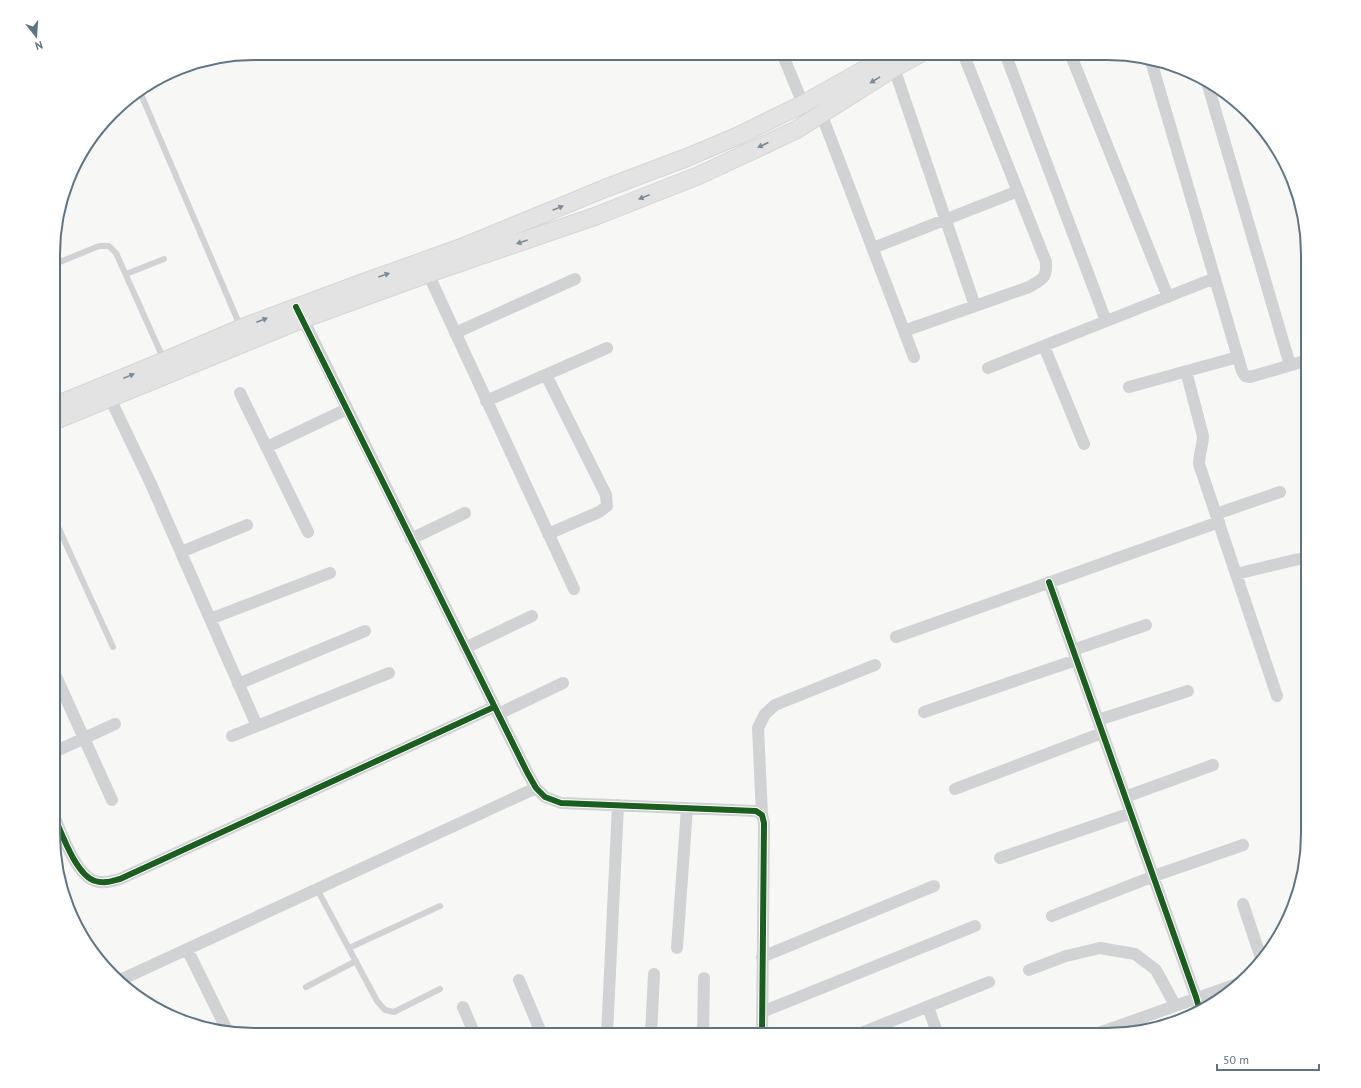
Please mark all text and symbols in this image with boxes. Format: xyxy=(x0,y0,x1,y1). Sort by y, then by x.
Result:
north arrow xyxy=(16,16,56,56)
text: N xyxy=(33,38,44,53)
one-way arrow xyxy=(870,76,881,84)
one-way arrow xyxy=(758,142,769,148)
one-way arrow xyxy=(638,195,650,201)
one-way arrow xyxy=(552,205,563,211)
one-way arrow xyxy=(516,239,528,245)
one-way arrow xyxy=(379,271,391,277)
one-way arrow xyxy=(257,317,269,323)
one-way arrow xyxy=(124,372,136,378)
scale bar xyxy=(1217,1046,1319,1072)
text: 50 m xyxy=(1223,1052,1249,1067)

